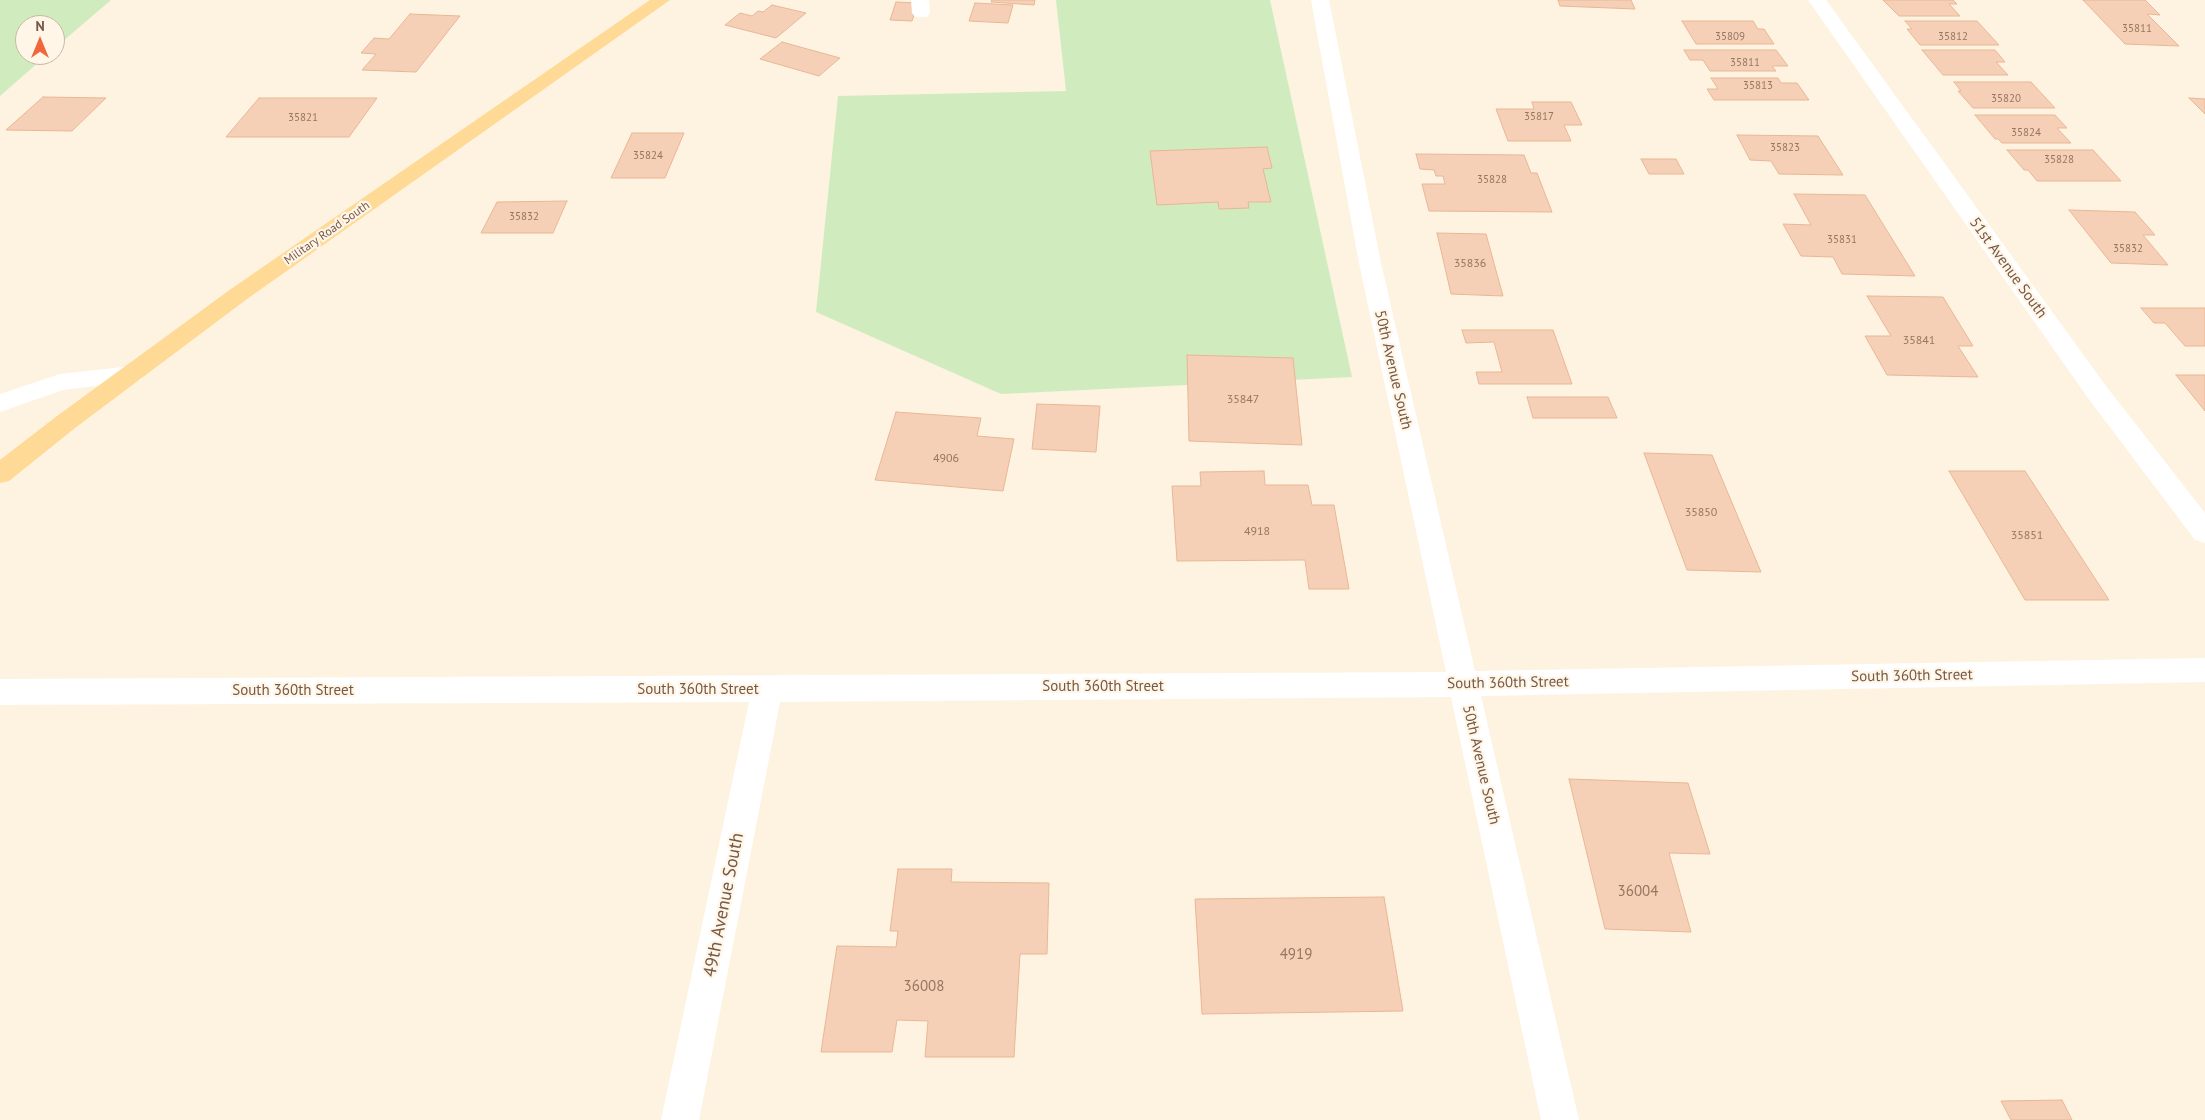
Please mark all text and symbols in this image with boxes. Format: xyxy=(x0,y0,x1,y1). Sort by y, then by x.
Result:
north arrow xyxy=(15,15,65,65)
text: N xyxy=(35,17,45,35)
house number: 35811 xyxy=(2122,22,2152,36)
house number: 35809 xyxy=(1715,30,1745,44)
house number: 35812 xyxy=(1938,30,1968,44)
house number: 35811 xyxy=(1730,56,1760,70)
house number: 35813 xyxy=(1743,79,1773,93)
house number: 35820 xyxy=(1991,92,2021,106)
house number: 35817 xyxy=(1524,110,1554,124)
house number: 35821 xyxy=(288,111,318,125)
house number: 35824 xyxy=(2011,126,2041,140)
house number: 35823 xyxy=(1770,141,1800,155)
house number: 35824 xyxy=(633,149,663,163)
house number: 35828 xyxy=(2044,153,2074,167)
house number: 35828 xyxy=(1477,173,1507,187)
street label: Military Road South xyxy=(282,198,372,268)
house number: 35832 xyxy=(509,210,539,224)
street label: 51st Avenue South xyxy=(1965,214,2051,322)
house number: 35831 xyxy=(1827,233,1857,247)
house number: 35832 xyxy=(2113,242,2143,256)
house number: 35836 xyxy=(1454,257,1486,271)
street label: 50th Avenue South xyxy=(1371,309,1415,431)
house number: 35841 xyxy=(1903,334,1935,348)
house number: 35847 xyxy=(1227,393,1259,407)
house number: 4906 xyxy=(933,452,959,466)
house number: 35850 xyxy=(1685,506,1717,520)
house number: 4918 xyxy=(1244,525,1270,539)
house number: 35851 xyxy=(2011,529,2043,543)
street label: South 360th Street xyxy=(1851,666,1973,686)
street label: South 360th Street xyxy=(1447,673,1569,693)
street label: South 360th Street xyxy=(1042,678,1164,696)
street label: South 360th Street xyxy=(637,681,759,699)
street label: South 360th Street xyxy=(232,682,354,700)
street label: 50th Avenue South xyxy=(1459,704,1503,826)
street label: 49th Avenue South xyxy=(699,831,749,979)
house number: 36004 xyxy=(1618,883,1658,901)
house number: 4919 xyxy=(1280,946,1312,964)
house number: 36008 xyxy=(904,978,944,996)

